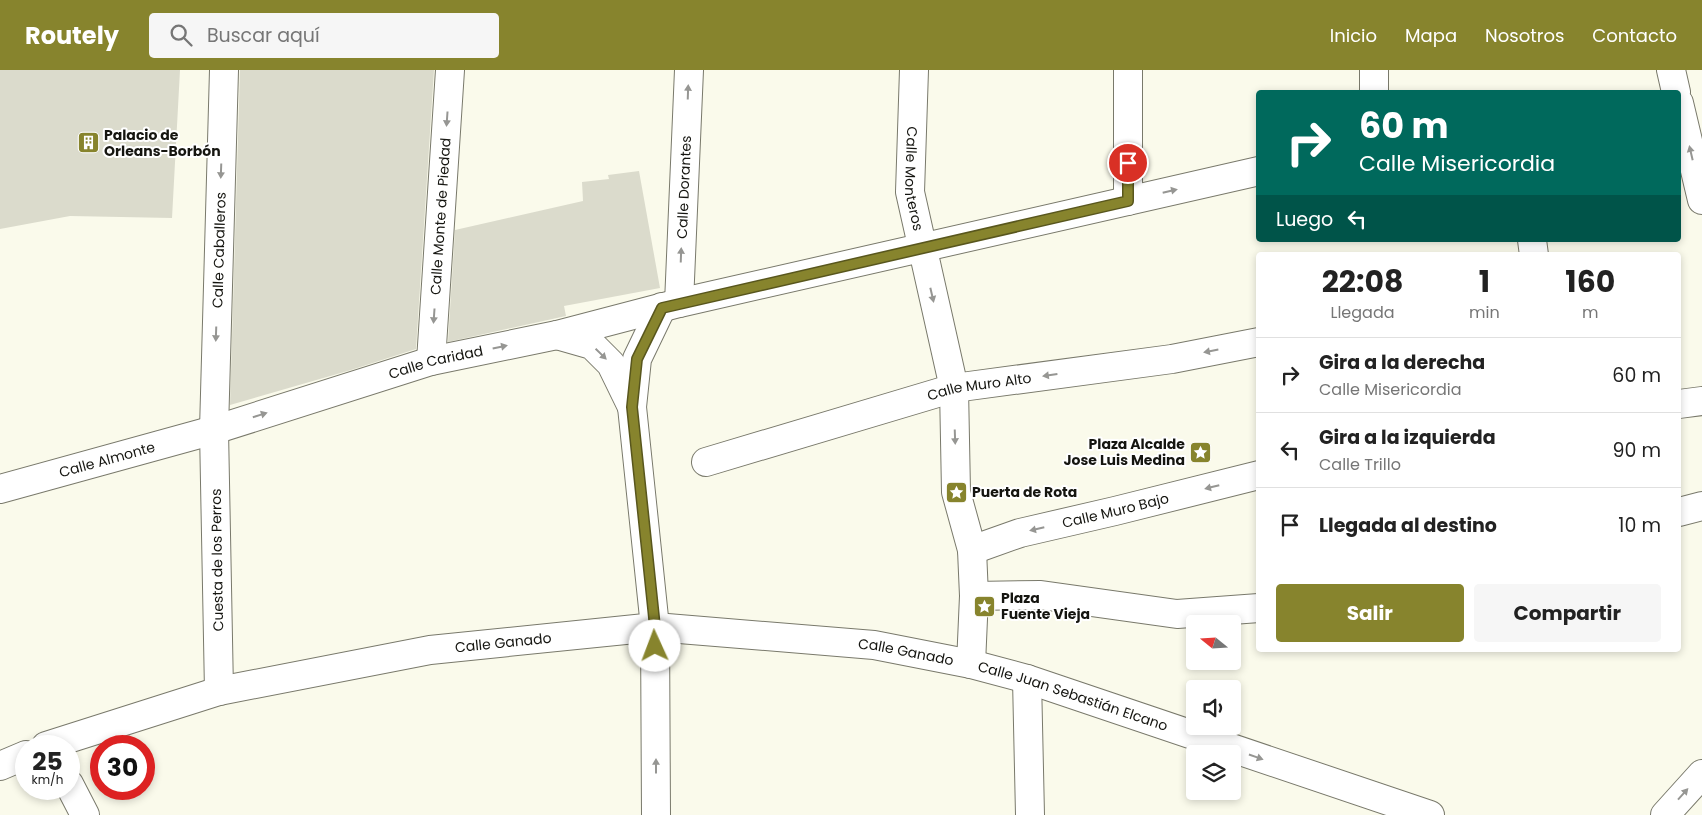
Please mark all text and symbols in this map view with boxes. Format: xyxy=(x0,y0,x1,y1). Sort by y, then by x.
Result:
search box xyxy=(149,13,499,58)
text: Routely xyxy=(25,19,119,52)
icon: search xyxy=(167,21,195,49)
text: Buscar aquí xyxy=(207,22,320,49)
text: Inicio xyxy=(1330,23,1377,48)
text: Mapa xyxy=(1405,23,1457,48)
text: Nosotros xyxy=(1485,23,1564,48)
text: Contacto xyxy=(1592,23,1677,48)
one-way arrow xyxy=(684,84,692,100)
text: 60 m xyxy=(1359,101,1449,150)
icon: right xyxy=(1276,110,1341,175)
one-way arrow xyxy=(442,111,450,127)
place label: Palacio de Orleans-Borbón xyxy=(104,125,221,161)
street label: Calle Monteros xyxy=(900,126,928,233)
building icon: Palacio de Orleans-Borbón xyxy=(76,131,100,155)
street label: Calle Dorantes xyxy=(672,135,696,239)
street label: Calle Monte de Piedad xyxy=(425,137,456,296)
pin xyxy=(1107,142,1149,184)
one-way arrow xyxy=(1687,145,1695,160)
text: Calle Misericordia xyxy=(1359,148,1555,179)
icon: arrive xyxy=(1114,149,1142,177)
one-way arrow xyxy=(217,163,225,179)
one-way arrow xyxy=(1162,187,1177,195)
street label: Calle Caballeros xyxy=(207,192,231,308)
icon: left xyxy=(1343,205,1371,233)
text: Luego xyxy=(1276,206,1333,233)
one-way arrow xyxy=(677,246,685,262)
text: 22:08 xyxy=(1322,260,1403,303)
text: 1 xyxy=(1479,260,1490,303)
text: 160 xyxy=(1565,260,1615,303)
one-way arrow xyxy=(928,288,936,303)
text: Llegada xyxy=(1331,301,1395,324)
text: min xyxy=(1469,301,1500,324)
text: m xyxy=(1582,301,1599,324)
one-way arrow xyxy=(429,308,437,324)
one-way arrow xyxy=(212,326,220,342)
street label: Calle Caridad xyxy=(386,341,485,384)
one-way arrow xyxy=(493,343,508,351)
one-way arrow xyxy=(594,348,606,360)
one-way arrow xyxy=(1202,348,1218,356)
text: Gira a la derecha xyxy=(1319,349,1485,376)
icon: right xyxy=(1276,361,1304,389)
text: 60 m xyxy=(1612,362,1661,389)
street label: Calle Muro Alto xyxy=(925,368,1033,405)
one-way arrow xyxy=(1042,372,1058,380)
text: Calle Misericordia xyxy=(1319,378,1462,401)
one-way arrow xyxy=(253,411,268,419)
text: Gira a la izquierda xyxy=(1319,424,1496,451)
one-way arrow xyxy=(951,429,959,445)
place label: Plaza Alcalde Jose Luis Medina xyxy=(1064,434,1185,470)
icon: left xyxy=(1276,436,1304,464)
street label: Calle Almonte xyxy=(57,437,158,482)
text: 90 m xyxy=(1612,437,1661,464)
place icon: Plaza Alcalde Jose Luis Medina xyxy=(1189,440,1213,464)
text: Calle Trillo xyxy=(1319,453,1401,476)
place icon: Puerta de Rota xyxy=(944,480,968,504)
place label: Puerta de Rota xyxy=(972,482,1077,502)
one-way arrow xyxy=(1204,483,1219,491)
street label: Cuesta de los Perros xyxy=(206,488,228,632)
street label: Calle Muro Bajo xyxy=(1060,488,1171,533)
icon: arrive xyxy=(1276,511,1304,539)
text: Llegada al destino xyxy=(1319,512,1497,539)
text: 10 m xyxy=(1618,512,1661,539)
one-way arrow xyxy=(1029,525,1044,533)
button: Salir xyxy=(1276,584,1464,642)
button: Compartir xyxy=(1474,584,1661,642)
place label: Plaza Fuente Vieja xyxy=(1001,588,1090,624)
place icon: Plaza Fuente Vieja xyxy=(973,594,997,618)
north arrow xyxy=(1186,615,1241,670)
map controls xyxy=(1186,615,1241,800)
position arrow xyxy=(628,619,680,671)
street label: Calle Ganado xyxy=(454,628,552,657)
street label: Calle Ganado xyxy=(857,634,955,670)
street label: Calle Juan Sebastián Elcano xyxy=(976,656,1171,736)
button: sound xyxy=(1186,680,1241,735)
speed limit sign: 30 xyxy=(90,735,155,800)
text: 25 xyxy=(32,744,63,779)
button: layers xyxy=(1186,745,1241,800)
one-way arrow xyxy=(1248,754,1263,761)
one-way arrow xyxy=(652,758,660,774)
text: km/h xyxy=(32,771,63,788)
one-way arrow xyxy=(1677,789,1689,801)

